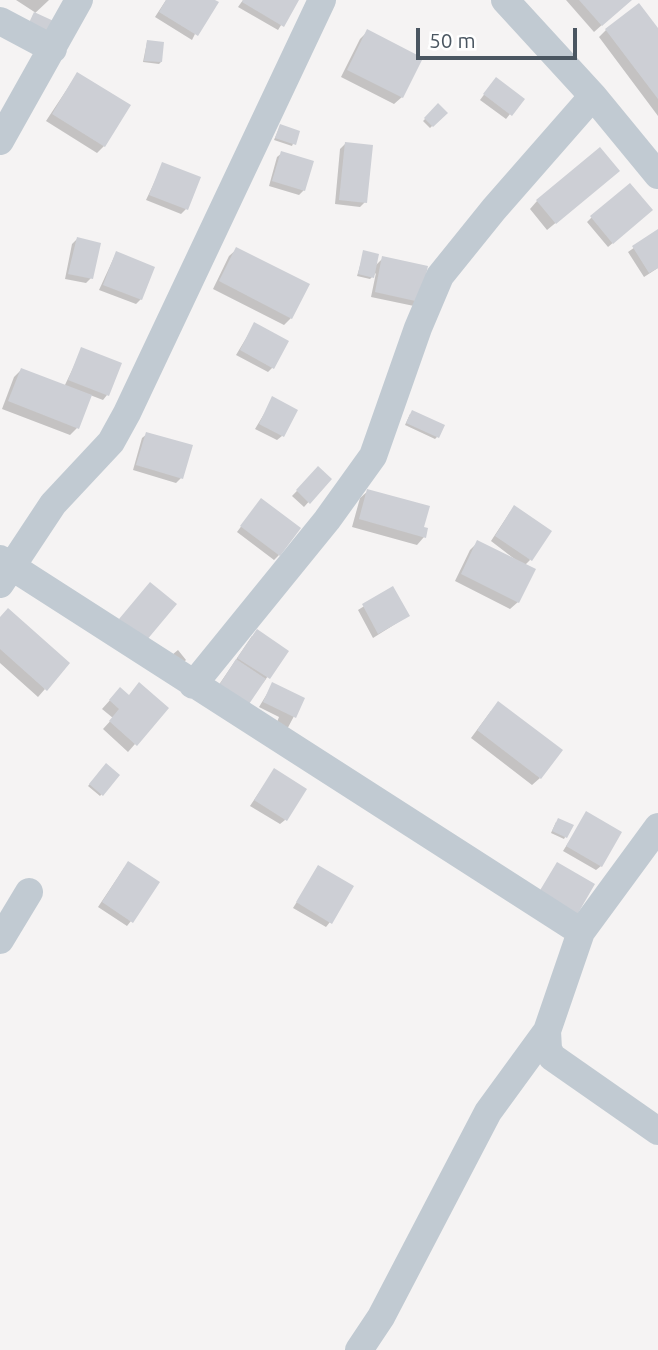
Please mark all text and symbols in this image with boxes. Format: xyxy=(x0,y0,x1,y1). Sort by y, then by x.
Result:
scale bar xyxy=(420,14,581,58)
text: 50 m xyxy=(429,28,476,52)

